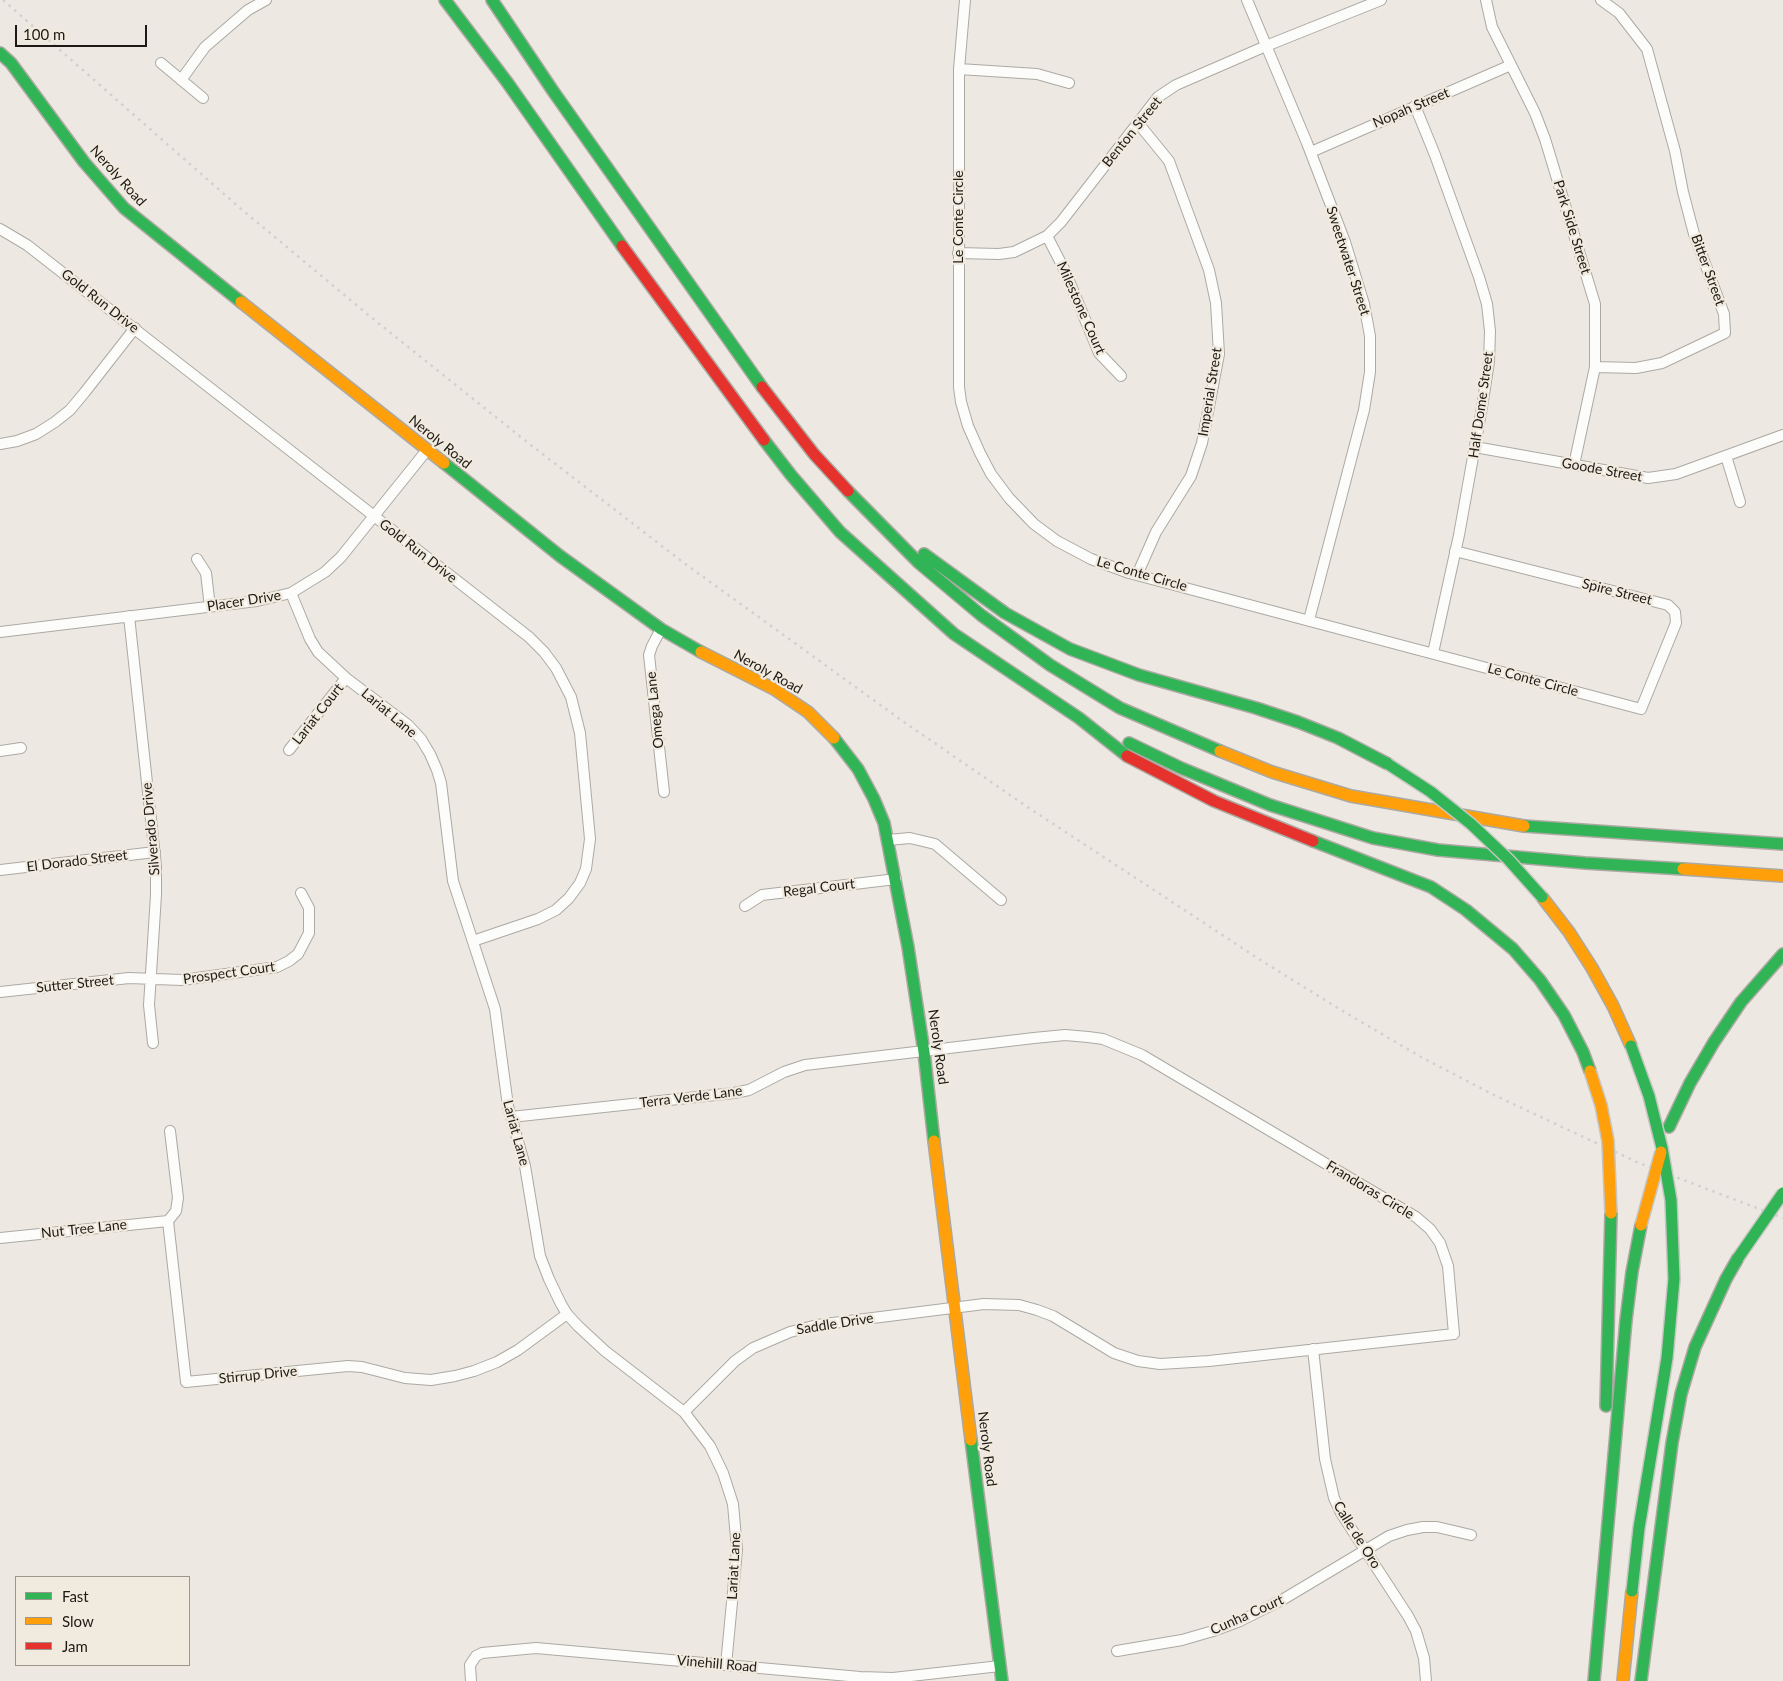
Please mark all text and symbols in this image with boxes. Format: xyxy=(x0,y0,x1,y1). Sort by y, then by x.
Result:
scale bar xyxy=(18,15,150,47)
text: 100 m xyxy=(23,25,65,43)
street label: Nopah Street xyxy=(1370,84,1452,132)
street label: Benton Street xyxy=(1099,94,1165,170)
street label: Neroly Road xyxy=(86,142,150,210)
street label: Le Conte Circle xyxy=(950,170,966,264)
street label: Park Side Street xyxy=(1550,178,1594,276)
street label: Sweetwater Street xyxy=(1322,204,1374,318)
street label: Bitter Street xyxy=(1687,232,1729,308)
street label: Milestone Court xyxy=(1053,259,1109,357)
street label: Gold Run Drive xyxy=(58,265,142,337)
street label: Imperial Street xyxy=(1195,346,1225,438)
street label: Half Dome Street xyxy=(1465,351,1497,459)
street label: Neroly Road xyxy=(405,412,475,472)
street label: Goode Street xyxy=(1560,455,1644,485)
street label: Gold Run Drive xyxy=(376,515,460,587)
street label: Le Conte Circle xyxy=(1095,553,1189,595)
street label: Spire Street xyxy=(1580,575,1654,609)
street label: Placer Drive xyxy=(206,587,282,615)
street label: Neroly Road xyxy=(731,646,805,698)
street label: Le Conte Circle xyxy=(1486,660,1580,700)
street label: Omega Lane xyxy=(643,671,667,749)
street label: Lariat Court xyxy=(289,680,347,748)
street label: Lariat Lane xyxy=(358,685,420,741)
street label: Silverado Drive xyxy=(139,782,163,876)
street label: El Dorado Street xyxy=(26,846,128,876)
street label: Regal Court xyxy=(782,875,856,901)
street label: Prospect Court xyxy=(182,958,276,988)
street label: Sutter Street xyxy=(35,972,115,996)
street label: Neroly Road xyxy=(924,1008,952,1086)
street label: Terra Verde Lane xyxy=(639,1082,743,1112)
street label: Lariat Lane xyxy=(499,1098,533,1168)
street label: Frandoras Circle xyxy=(1323,1157,1417,1223)
street label: Nut Tree Lane xyxy=(40,1216,128,1242)
street label: Saddle Drive xyxy=(795,1310,875,1338)
street label: Stirrup Drive xyxy=(218,1363,298,1387)
street label: Neroly Road xyxy=(974,1410,1000,1488)
street label: Calle de Oro xyxy=(1330,1498,1384,1572)
street label: Lariat Lane xyxy=(724,1532,744,1600)
legend xyxy=(15,1576,190,1666)
text: Fast xyxy=(62,1587,89,1605)
street label: Cunha Court xyxy=(1208,1591,1286,1639)
text: Slow xyxy=(62,1612,94,1630)
text: Jam xyxy=(62,1637,88,1655)
street label: Vinehill Road xyxy=(676,1652,758,1676)

